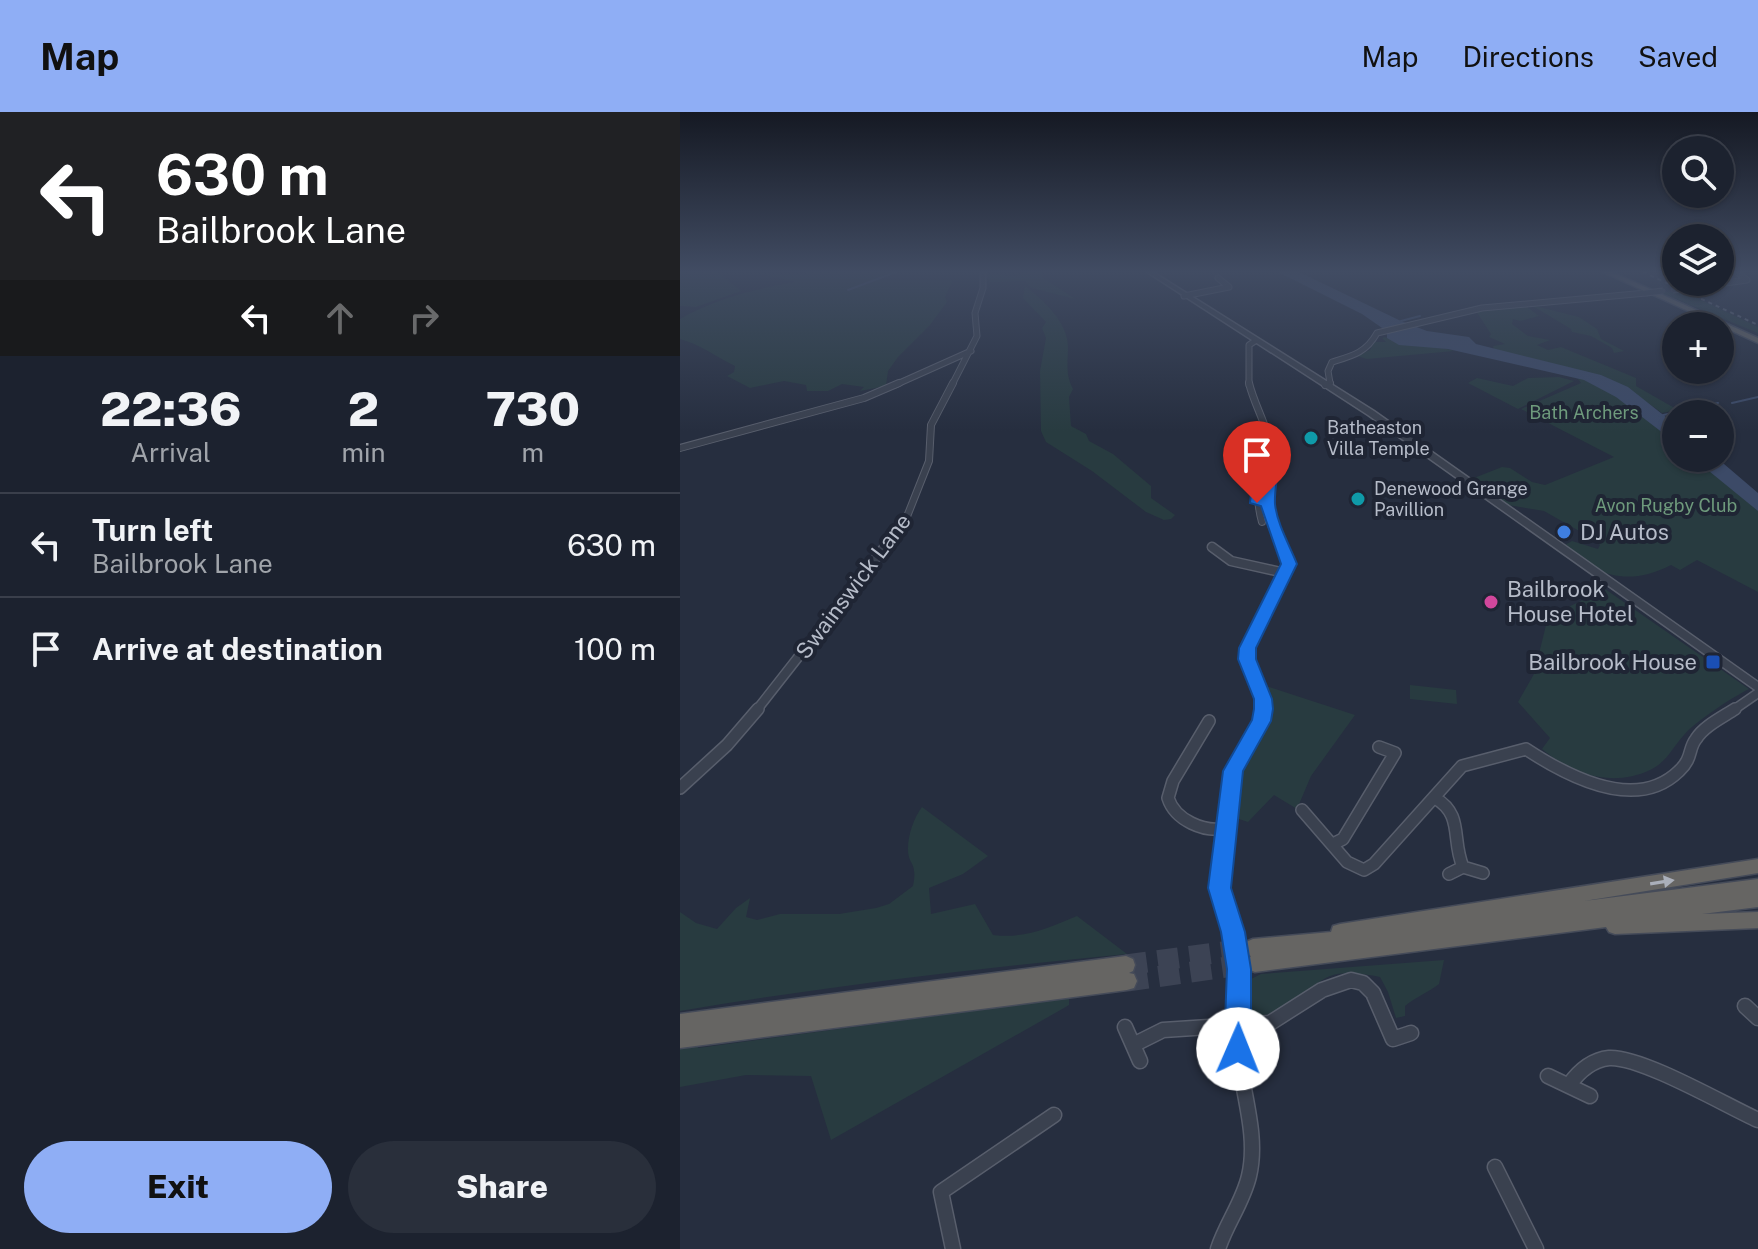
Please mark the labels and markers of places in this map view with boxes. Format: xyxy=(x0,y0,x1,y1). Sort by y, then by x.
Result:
place label: Batheaston Villa Temple xyxy=(1327,417,1430,459)
pin xyxy=(1223,421,1291,503)
marker: Batheaston Villa Temple xyxy=(1302,429,1320,447)
place label: Denewood Grange Pavillion xyxy=(1374,478,1528,520)
marker: Denewood Grange Pavillion xyxy=(1349,490,1367,508)
place label: DJ Autos xyxy=(1580,519,1669,545)
marker: DJ Autos xyxy=(1555,523,1573,541)
place label: Bailbrook House Hotel xyxy=(1507,576,1634,627)
marker: Bailbrook House Hotel xyxy=(1482,593,1500,611)
place label: Bailbrook House xyxy=(1528,649,1697,675)
marker: Bailbrook House xyxy=(1704,653,1722,671)

